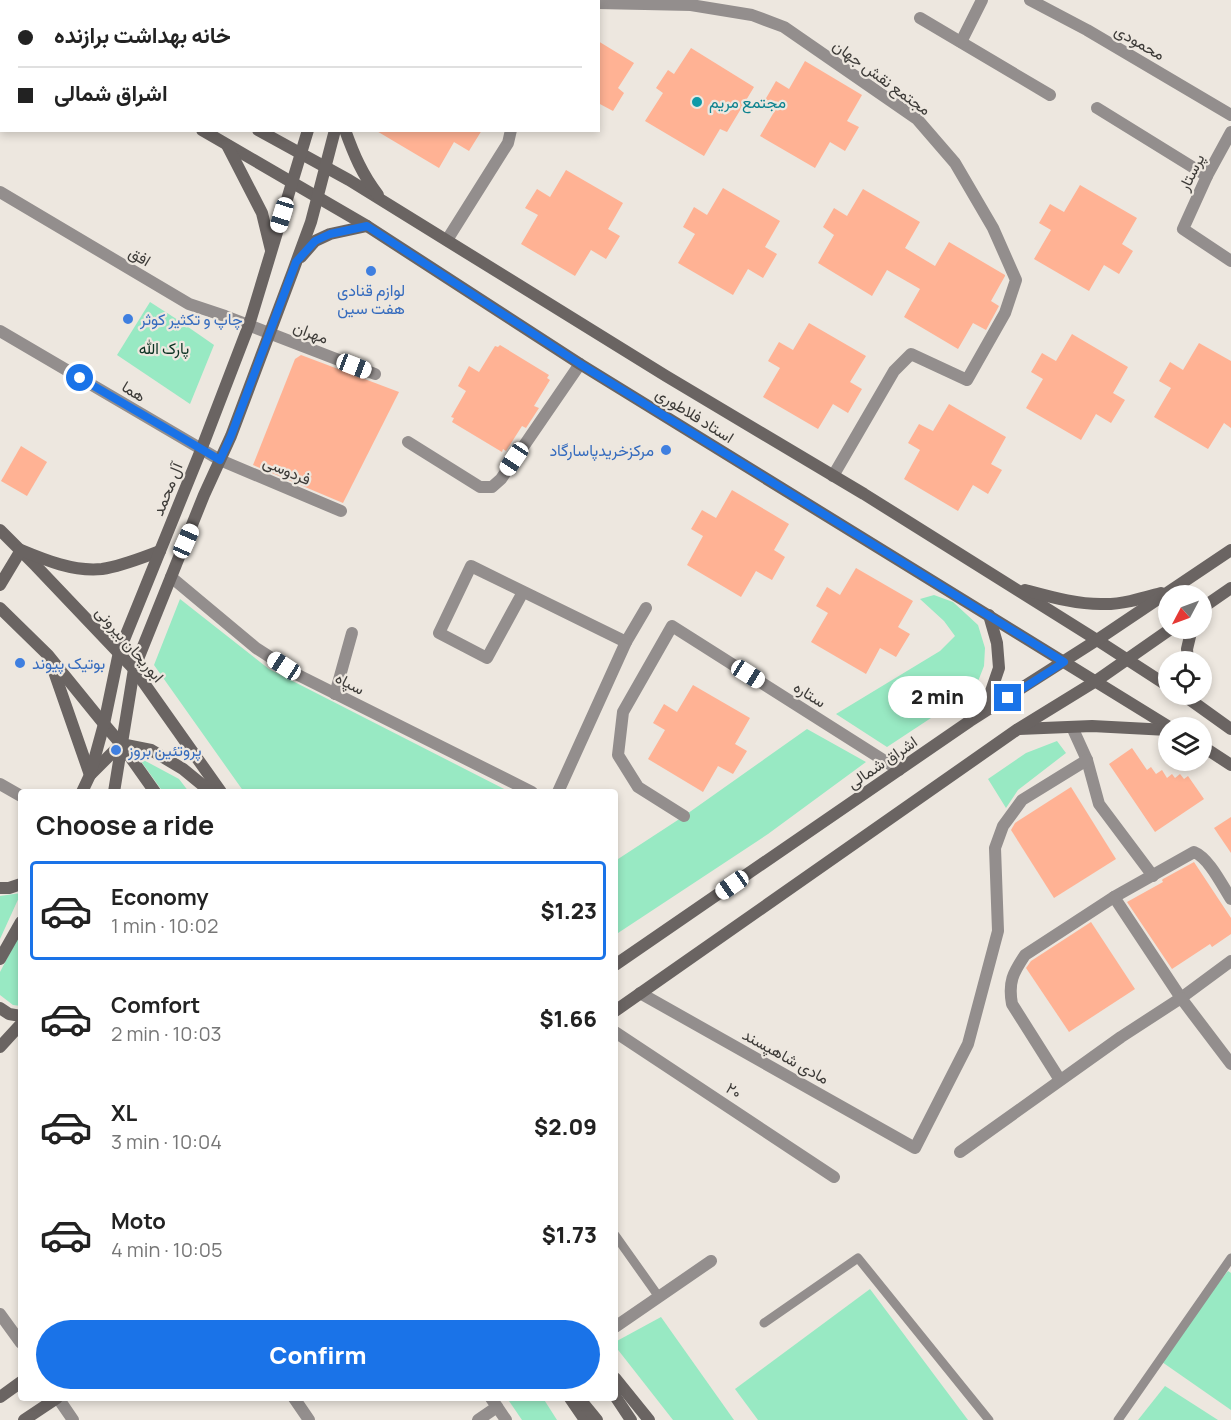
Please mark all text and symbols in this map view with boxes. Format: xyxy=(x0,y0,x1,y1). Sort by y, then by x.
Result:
street label: محمودی xyxy=(1111,19,1169,65)
text: خانه بهداشت برازنده xyxy=(54,20,231,50)
street label: مجتمع نقش جهان xyxy=(828,34,936,121)
text: اشراق شمالی xyxy=(54,78,168,108)
place label: مجتمع مریم xyxy=(709,91,786,114)
marker: مجتمع مریم xyxy=(690,95,704,109)
street label: پرستار xyxy=(1172,150,1210,196)
car xyxy=(268,195,296,235)
street label: افق xyxy=(125,241,155,271)
marker: لوازم قنادی هفت سین xyxy=(364,264,378,278)
place label: لوازم قنادی هفت سین xyxy=(337,279,405,319)
place label: چاپ و تکثیر کوثر xyxy=(139,308,243,331)
marker: چاپ و تکثیر کوثر xyxy=(121,312,135,326)
street label: مهران xyxy=(290,315,332,349)
park label: پارک الله xyxy=(139,337,189,360)
car xyxy=(334,351,374,381)
route start xyxy=(66,364,93,391)
street label: هما xyxy=(118,375,150,407)
street label: استاد فلاطوری xyxy=(652,382,738,448)
car xyxy=(496,439,532,479)
place label: مرکزخریدپاسارگاد xyxy=(549,439,654,462)
marker: مرکزخریدپاسارگاد xyxy=(659,443,673,457)
street label: فردوسی xyxy=(260,450,314,490)
street label: آل محمد xyxy=(146,458,188,519)
car xyxy=(170,521,202,561)
north arrow xyxy=(1158,585,1212,639)
map controls xyxy=(1158,585,1212,771)
street label: ابوریحان بیرونی xyxy=(91,601,169,687)
car xyxy=(264,649,304,683)
button: locate xyxy=(1158,651,1212,705)
place label: بوتیک پیوند xyxy=(32,652,105,675)
marker: بوتیک پیوند xyxy=(13,656,27,670)
car xyxy=(728,657,768,691)
street label: سپاه xyxy=(331,666,368,701)
street label: ستاره xyxy=(789,676,831,712)
callout: 2 min xyxy=(888,677,987,719)
text: 2 min xyxy=(911,683,964,710)
route end xyxy=(994,684,1021,711)
button: layers xyxy=(1158,717,1212,771)
street label: اشراق شمالی xyxy=(843,730,921,794)
place label: پروتئین بروز xyxy=(127,739,202,762)
marker: پروتئین بروز xyxy=(109,743,123,757)
text: Choose a ride xyxy=(36,806,214,843)
car xyxy=(712,867,752,903)
text: Economy xyxy=(111,882,209,912)
icon: car xyxy=(39,884,93,938)
text: $1.23 xyxy=(540,896,597,926)
text: 1 min · 10:02 xyxy=(111,912,218,939)
text: Comfort xyxy=(111,990,200,1020)
icon: car xyxy=(39,992,93,1046)
text: $1.66 xyxy=(539,1004,597,1034)
text: 2 min · 10:03 xyxy=(111,1020,222,1047)
street label: مادی شاهپسند xyxy=(738,1023,833,1090)
street label: ۲۰ xyxy=(722,1077,746,1103)
text: XL xyxy=(111,1098,137,1128)
icon: car xyxy=(39,1100,93,1154)
text: $2.09 xyxy=(534,1112,597,1142)
text: 3 min · 10:04 xyxy=(111,1128,222,1155)
text: Moto xyxy=(111,1206,166,1236)
icon: car xyxy=(39,1208,93,1262)
text: $1.73 xyxy=(542,1220,597,1250)
text: 4 min · 10:05 xyxy=(111,1236,223,1263)
button: Confirm xyxy=(36,1320,600,1389)

